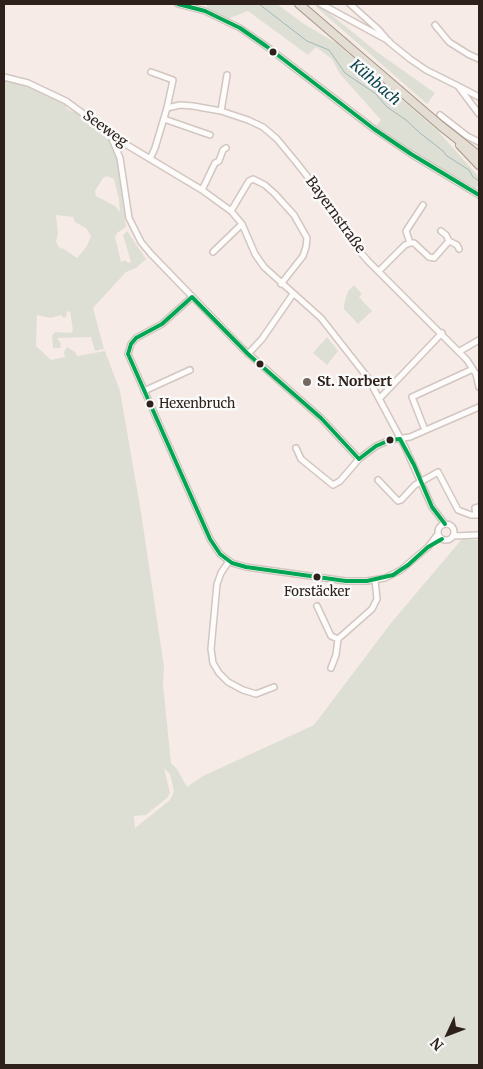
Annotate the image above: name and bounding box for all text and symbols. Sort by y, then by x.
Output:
unlabelled marker [268,47,278,57]
water label: Kühbach [346,56,404,110]
street label: Seeweg [79,107,131,151]
street label: Bayernstraße [302,173,368,257]
unlabelled marker [255,359,265,369]
place label: St. Norbert [317,374,392,390]
marker: St. Norbert [301,376,313,388]
place label: Hexenbruch [159,396,235,412]
marker: Hexenbruch [145,399,155,409]
unlabelled marker [385,435,395,445]
marker: Forstäcker [312,572,322,582]
place label: Forstäcker [284,584,350,600]
north arrow [423,1009,473,1059]
text: N [427,1034,447,1054]

